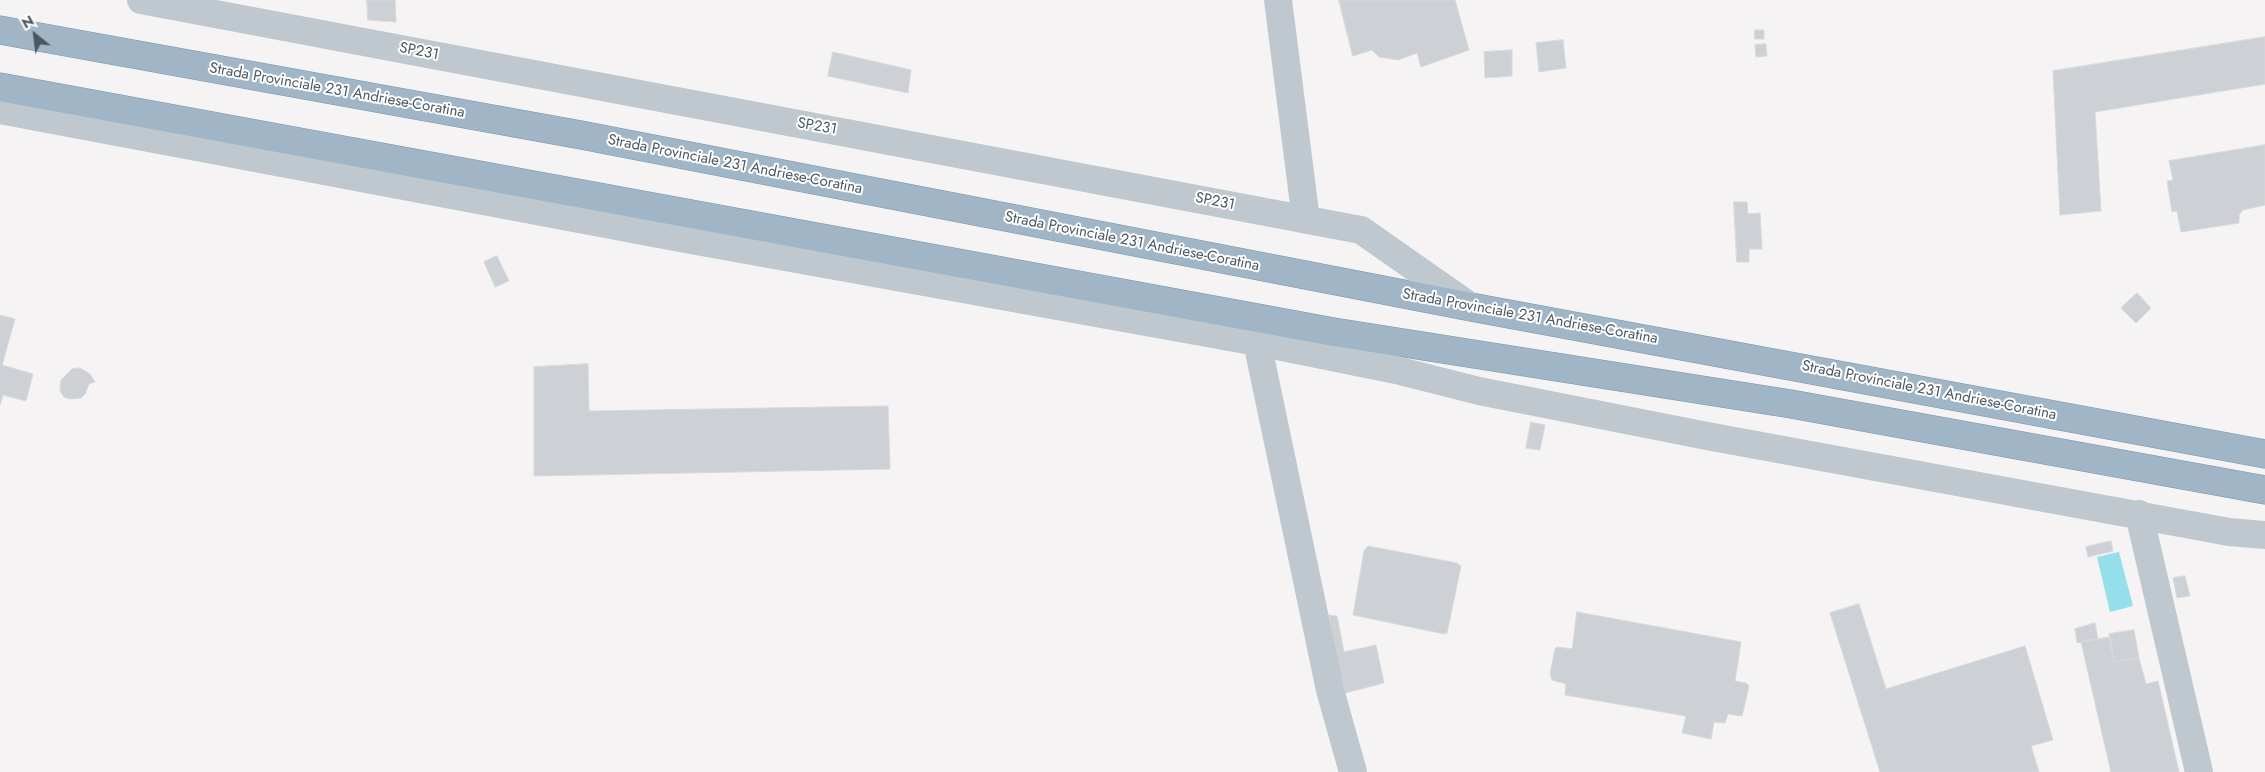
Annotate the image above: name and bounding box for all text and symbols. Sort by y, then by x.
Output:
north arrow [10,10,60,60]
text: N [18,10,37,33]
street label: SP231 [398,39,440,65]
street label: Strada Provinciale 231 Andriese-Coratina [208,60,466,122]
street label: SP231 [796,115,838,139]
street label: Strada Provinciale 231 Andriese-Coratina [606,131,864,199]
street label: SP231 [1194,189,1236,215]
street label: Strada Provinciale 231 Andriese-Coratina [1003,208,1261,276]
street label: Strada Provinciale 231 Andriese-Coratina [1401,286,1659,348]
street label: Strada Provinciale 231 Andriese-Coratina [1800,357,2058,425]

